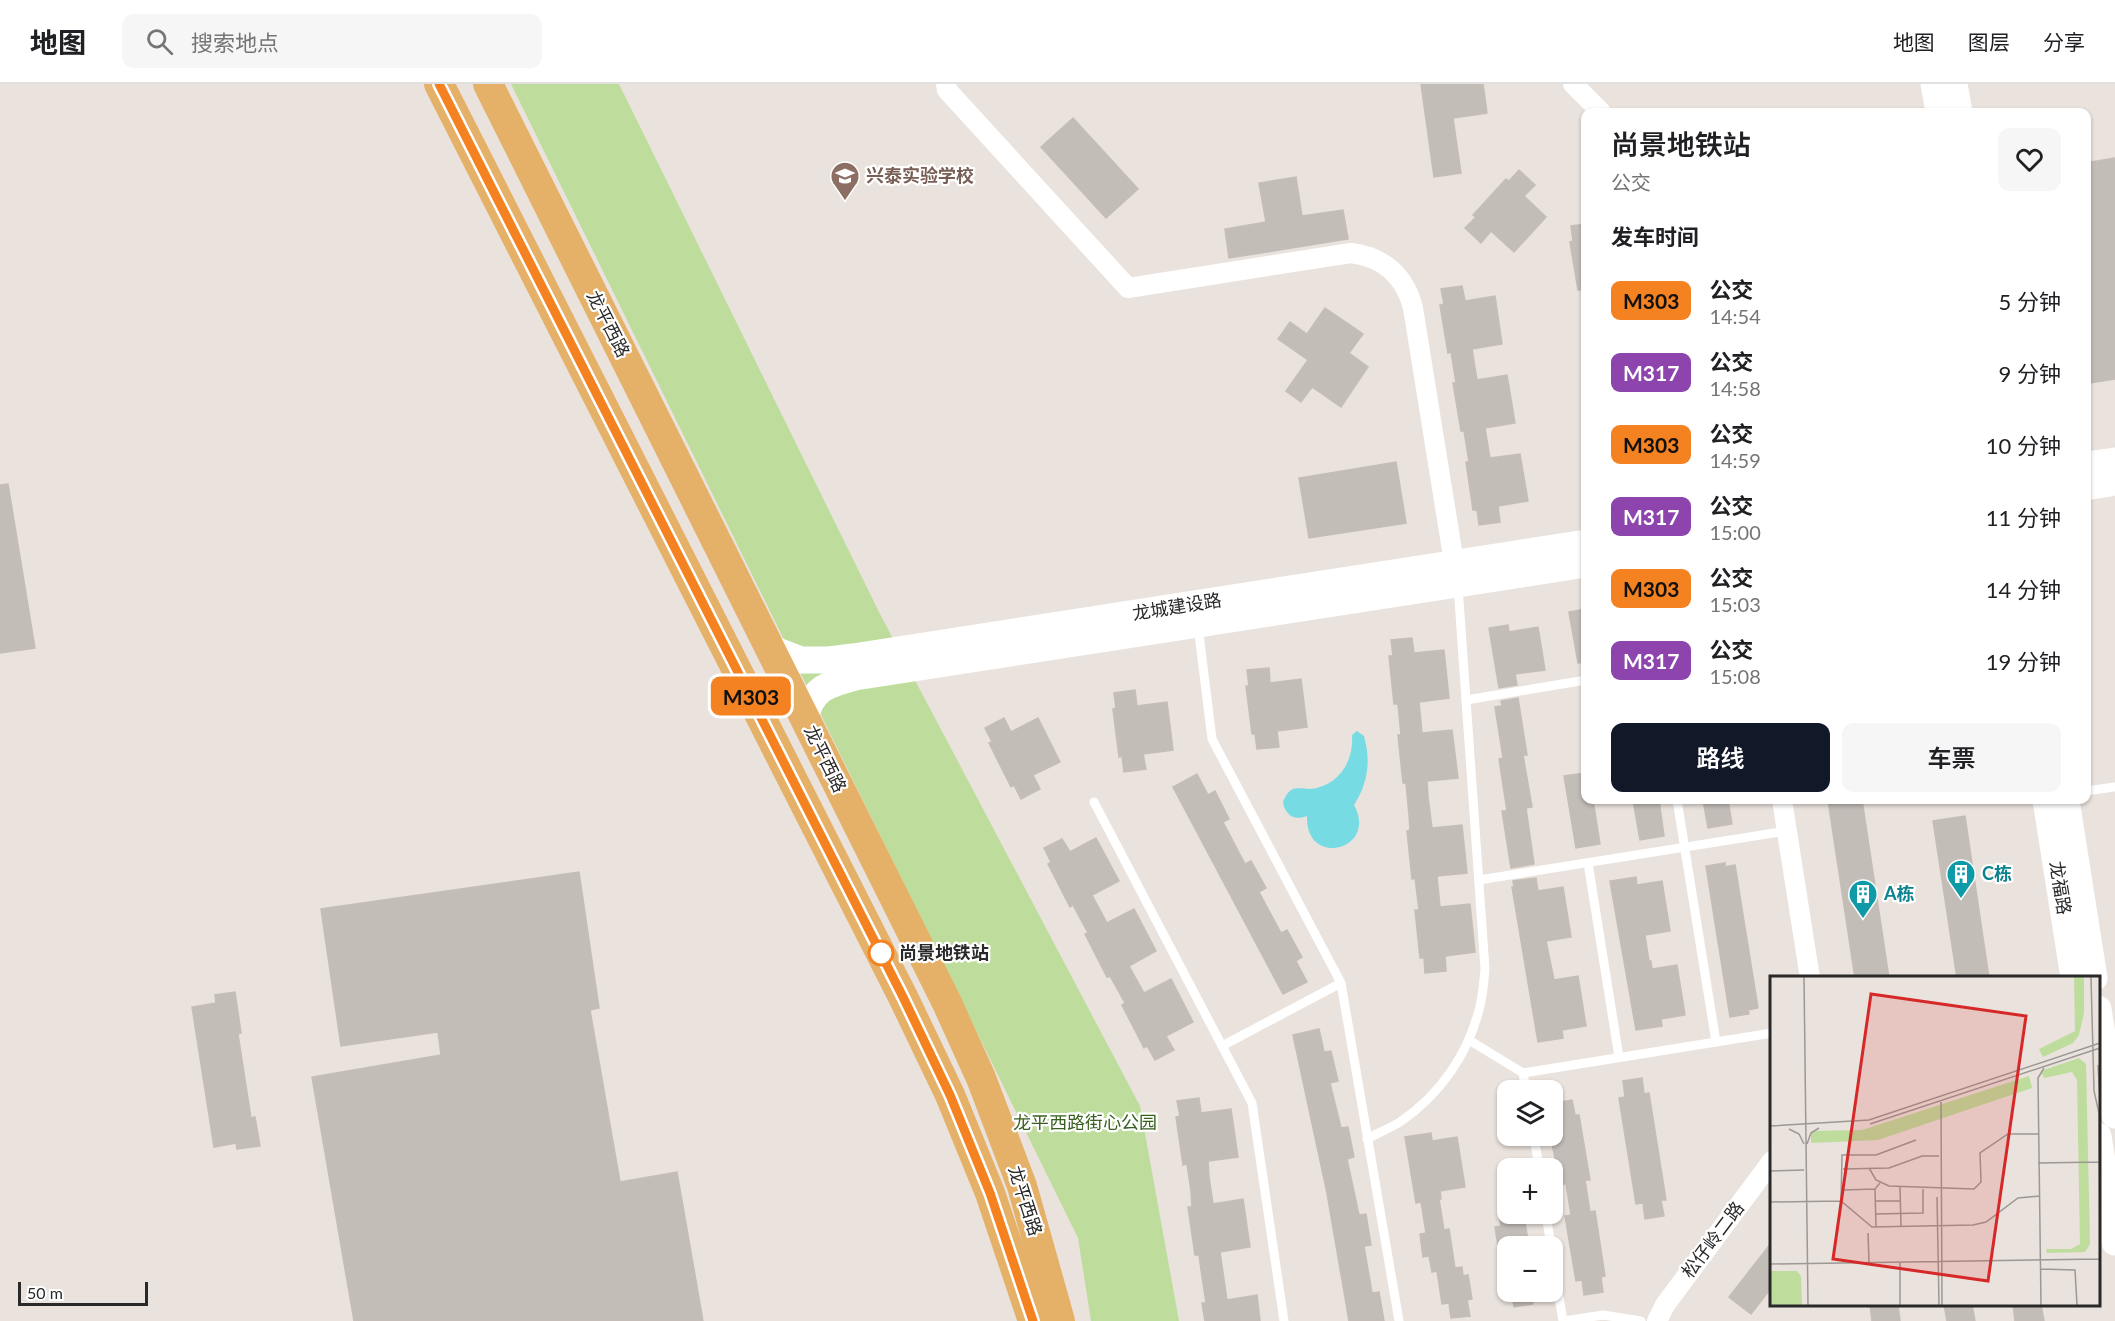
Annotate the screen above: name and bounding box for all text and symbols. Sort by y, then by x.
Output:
search box [122,14,542,68]
text: 地图 [30,25,86,59]
icon: search [143,25,176,58]
text: 搜索地点 [191,29,279,56]
text: 地图 [1893,29,1935,54]
text: 图层 [1968,29,2010,54]
text: 分享 [2043,29,2085,54]
text: 尚景地铁站 [1611,127,1751,161]
button: heart [1998,128,2061,191]
school or university icon: 兴泰实验学校 [829,160,861,202]
place label: 兴泰实验学校 [866,164,974,186]
text: 公交 [1611,170,1651,194]
text: 发车时间 [1611,223,1699,250]
text: 公交 [1709,276,1753,303]
street label: 龙平西路 [583,286,635,361]
text: M303 [1623,288,1679,313]
text: 5 分钟 [1999,288,2061,315]
text: 14:54 [1709,304,1761,328]
text: 公交 [1709,348,1753,375]
text: M317 [1623,360,1679,385]
text: 9 分钟 [1999,360,2061,387]
text: 14:58 [1709,376,1761,400]
text: 公交 [1709,420,1753,447]
text: M303 [1623,432,1679,457]
text: 10 分钟 [1986,432,2061,459]
text: 14:59 [1709,448,1761,472]
text: 公交 [1709,492,1753,519]
text: M317 [1623,504,1679,529]
text: 11 分钟 [1986,504,2061,531]
text: 15:00 [1709,520,1761,544]
text: 公交 [1709,564,1753,591]
text: M303 [1623,576,1679,601]
text: 14 分钟 [1986,576,2061,603]
street label: 龙城建设路 [1131,588,1223,624]
text: 15:03 [1709,592,1761,616]
text: 公交 [1709,636,1753,663]
text: M317 [1623,648,1679,673]
text: 19 分钟 [1986,648,2061,675]
text: 15:08 [1709,664,1761,688]
line badge: M303 [709,676,793,716]
text: M303 [723,684,779,709]
street label: 龙平西路 [800,721,852,796]
button: 路线 [1611,723,1830,792]
button: 车票 [1842,723,2061,792]
building icon: C栋 [1945,858,1977,900]
street label: 龙福路 [2046,859,2076,916]
place label: C栋 [1982,862,2012,884]
building icon: A栋 [1847,878,1879,920]
place label: A栋 [1883,882,1915,904]
marker: 尚景地铁站 [868,940,894,966]
place label: 尚景地铁站 [899,941,989,963]
inset map [1770,976,2100,1306]
map controls [1497,1080,1563,1302]
button: layers [1497,1080,1563,1146]
park label: 龙平西路街心公园 [1013,1111,1157,1133]
button: + [1497,1158,1563,1224]
street label: 龙平西路 [1004,1163,1048,1238]
street label: 松仔岭二路 [1676,1197,1748,1282]
button: − [1497,1236,1563,1302]
scale bar [18,1279,148,1306]
text: 50 m [27,1283,63,1302]

